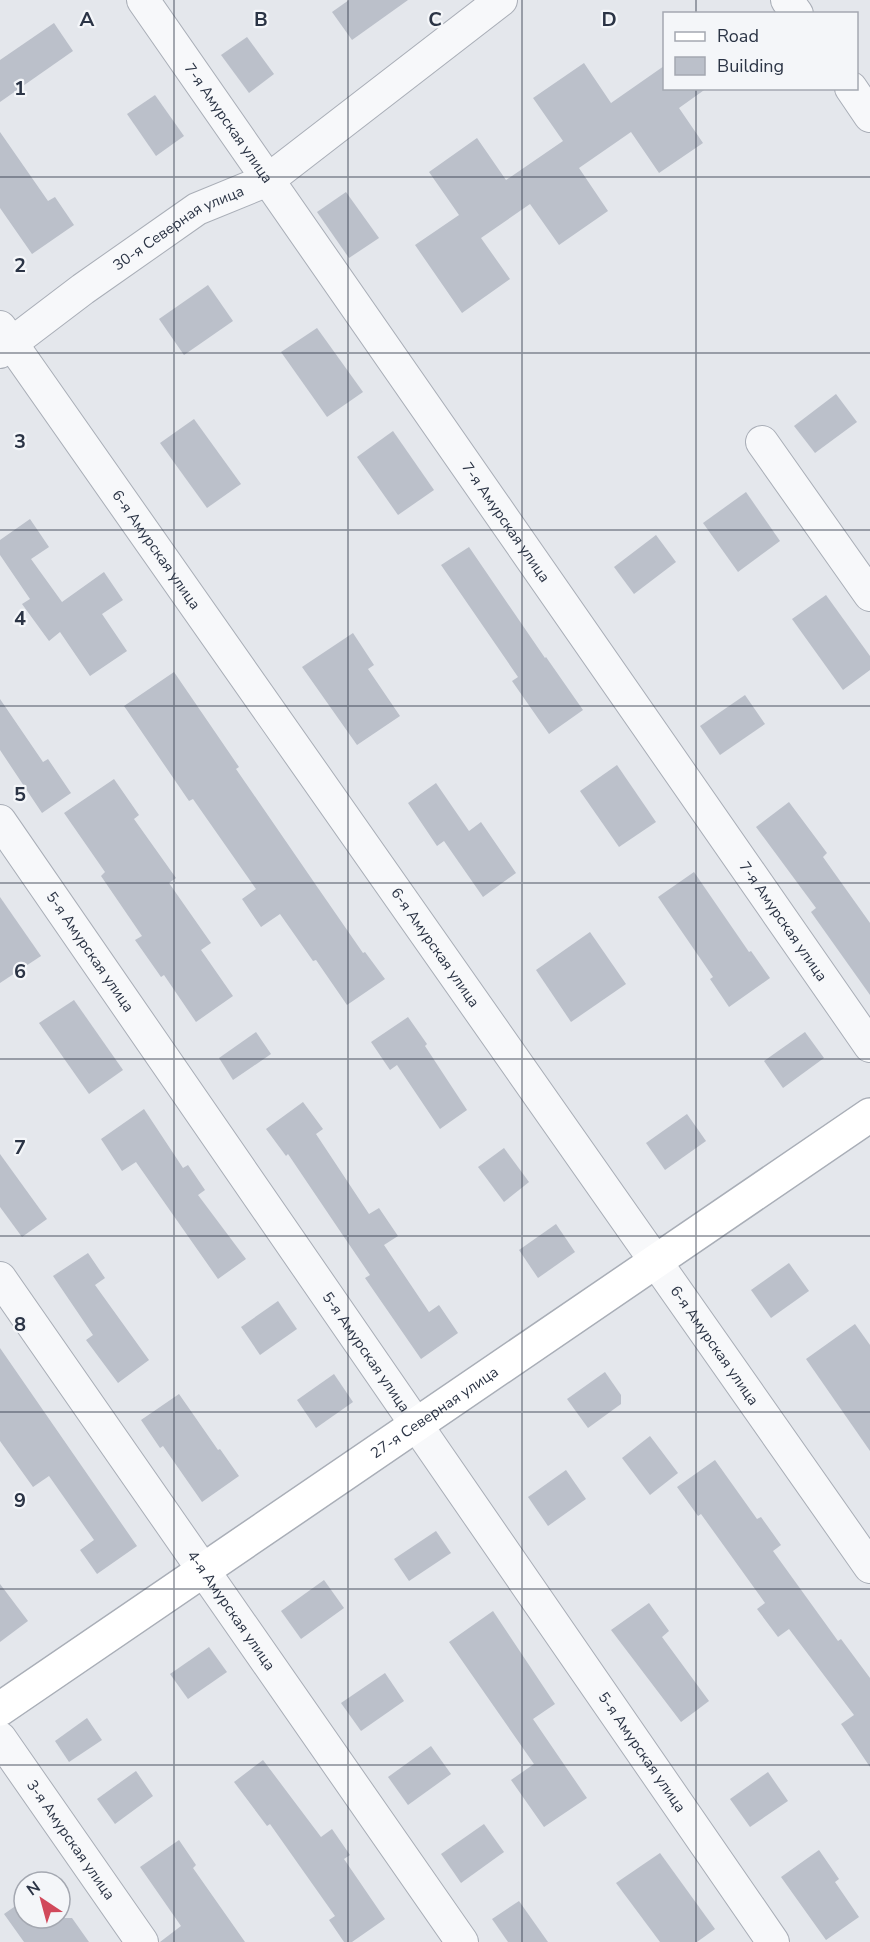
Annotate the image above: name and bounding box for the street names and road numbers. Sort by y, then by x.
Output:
street label: 7-я Амурская улица [180,59,277,187]
street label: 30-я Северная улица [109,181,247,275]
street label: 7-я Амурская улица [457,458,555,586]
street label: 6-я Амурская улица [107,486,205,613]
street label: 7-я Амурская улица [735,857,832,985]
street label: 6-я Амурская улица [386,884,484,1011]
street label: 5-я Амурская улица [42,888,139,1016]
street label: 6-я Амурская улица [666,1282,763,1409]
street label: 5-я Амурская улица [318,1288,415,1416]
street label: 27-я Северная улица [367,1362,502,1463]
street label: 4-я Амурская улица [183,1546,280,1674]
street label: 5-я Амурская улица [594,1688,691,1816]
street label: 3-я Амурская улица [22,1776,120,1904]

